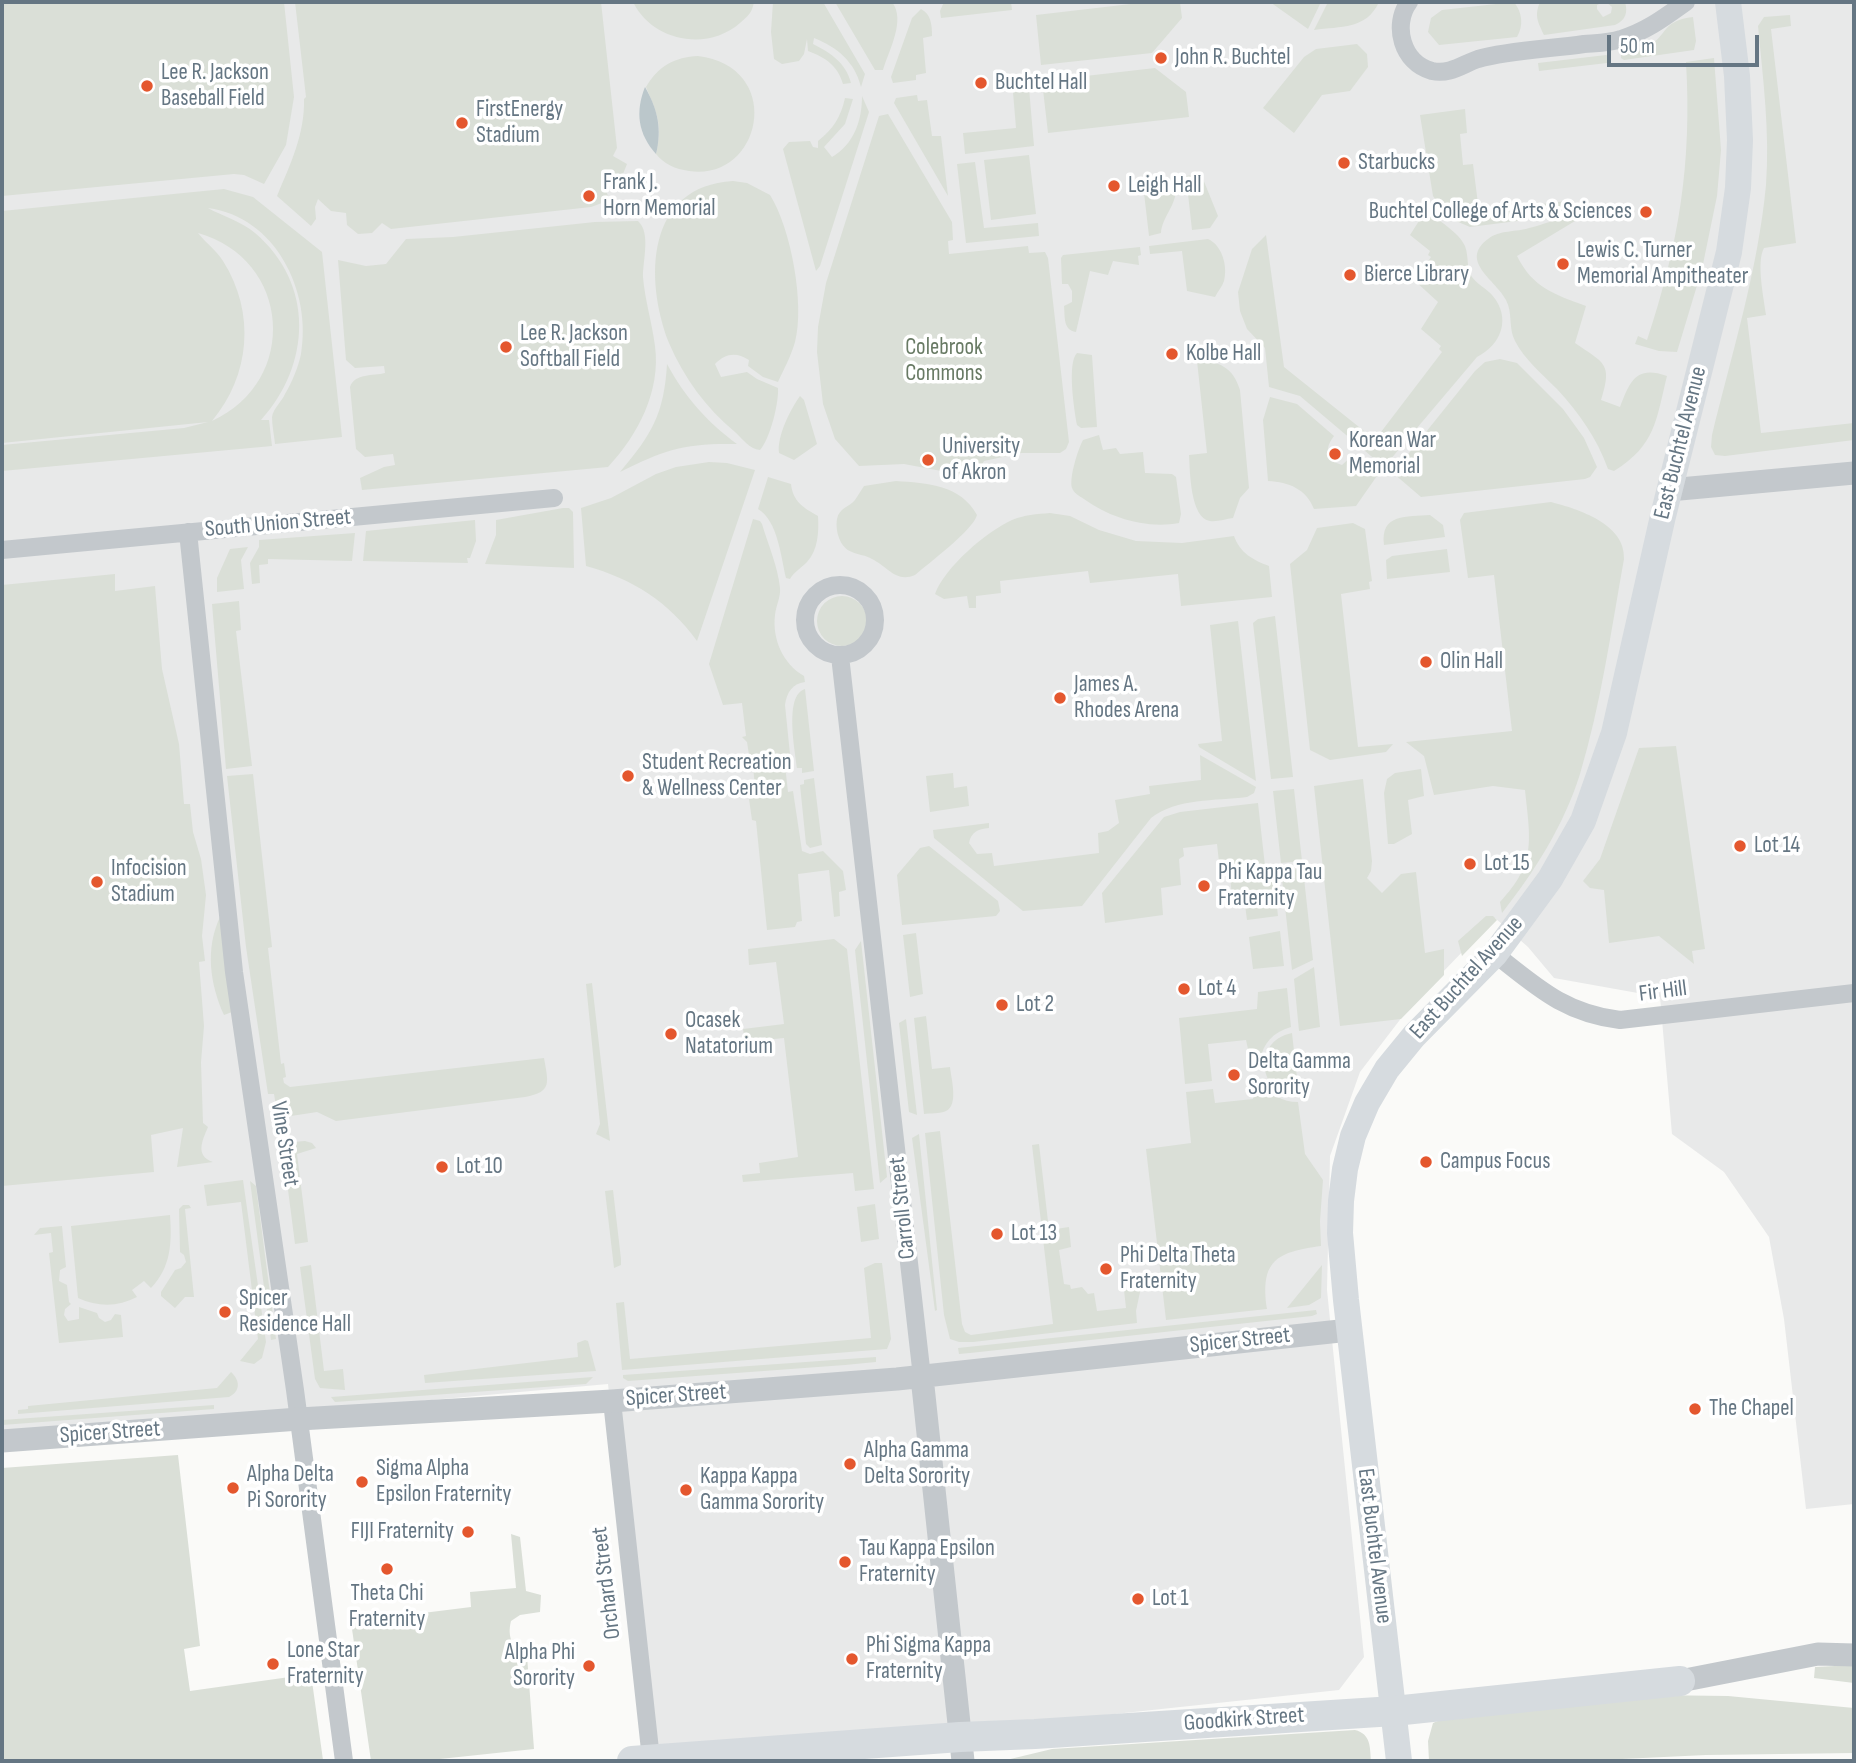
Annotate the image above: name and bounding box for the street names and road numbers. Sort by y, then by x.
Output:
street label: East Buchtel Avenue [1649,364,1713,522]
street label: South Union Street [204,504,352,544]
street label: East Buchtel Avenue [1404,911,1530,1045]
street label: Fir Hill [1637,975,1689,1009]
street label: Vine Street [264,1099,304,1189]
street label: Carroll Street [884,1155,922,1261]
street label: Spicer Street [1188,1322,1292,1360]
street label: Spicer Street [625,1379,727,1413]
street label: Spicer Street [59,1416,161,1450]
street label: East Buchtel Avenue [1351,1467,1397,1625]
street label: Orchard Street [586,1525,628,1641]
street label: Goodkirk Street [1183,1702,1305,1738]

